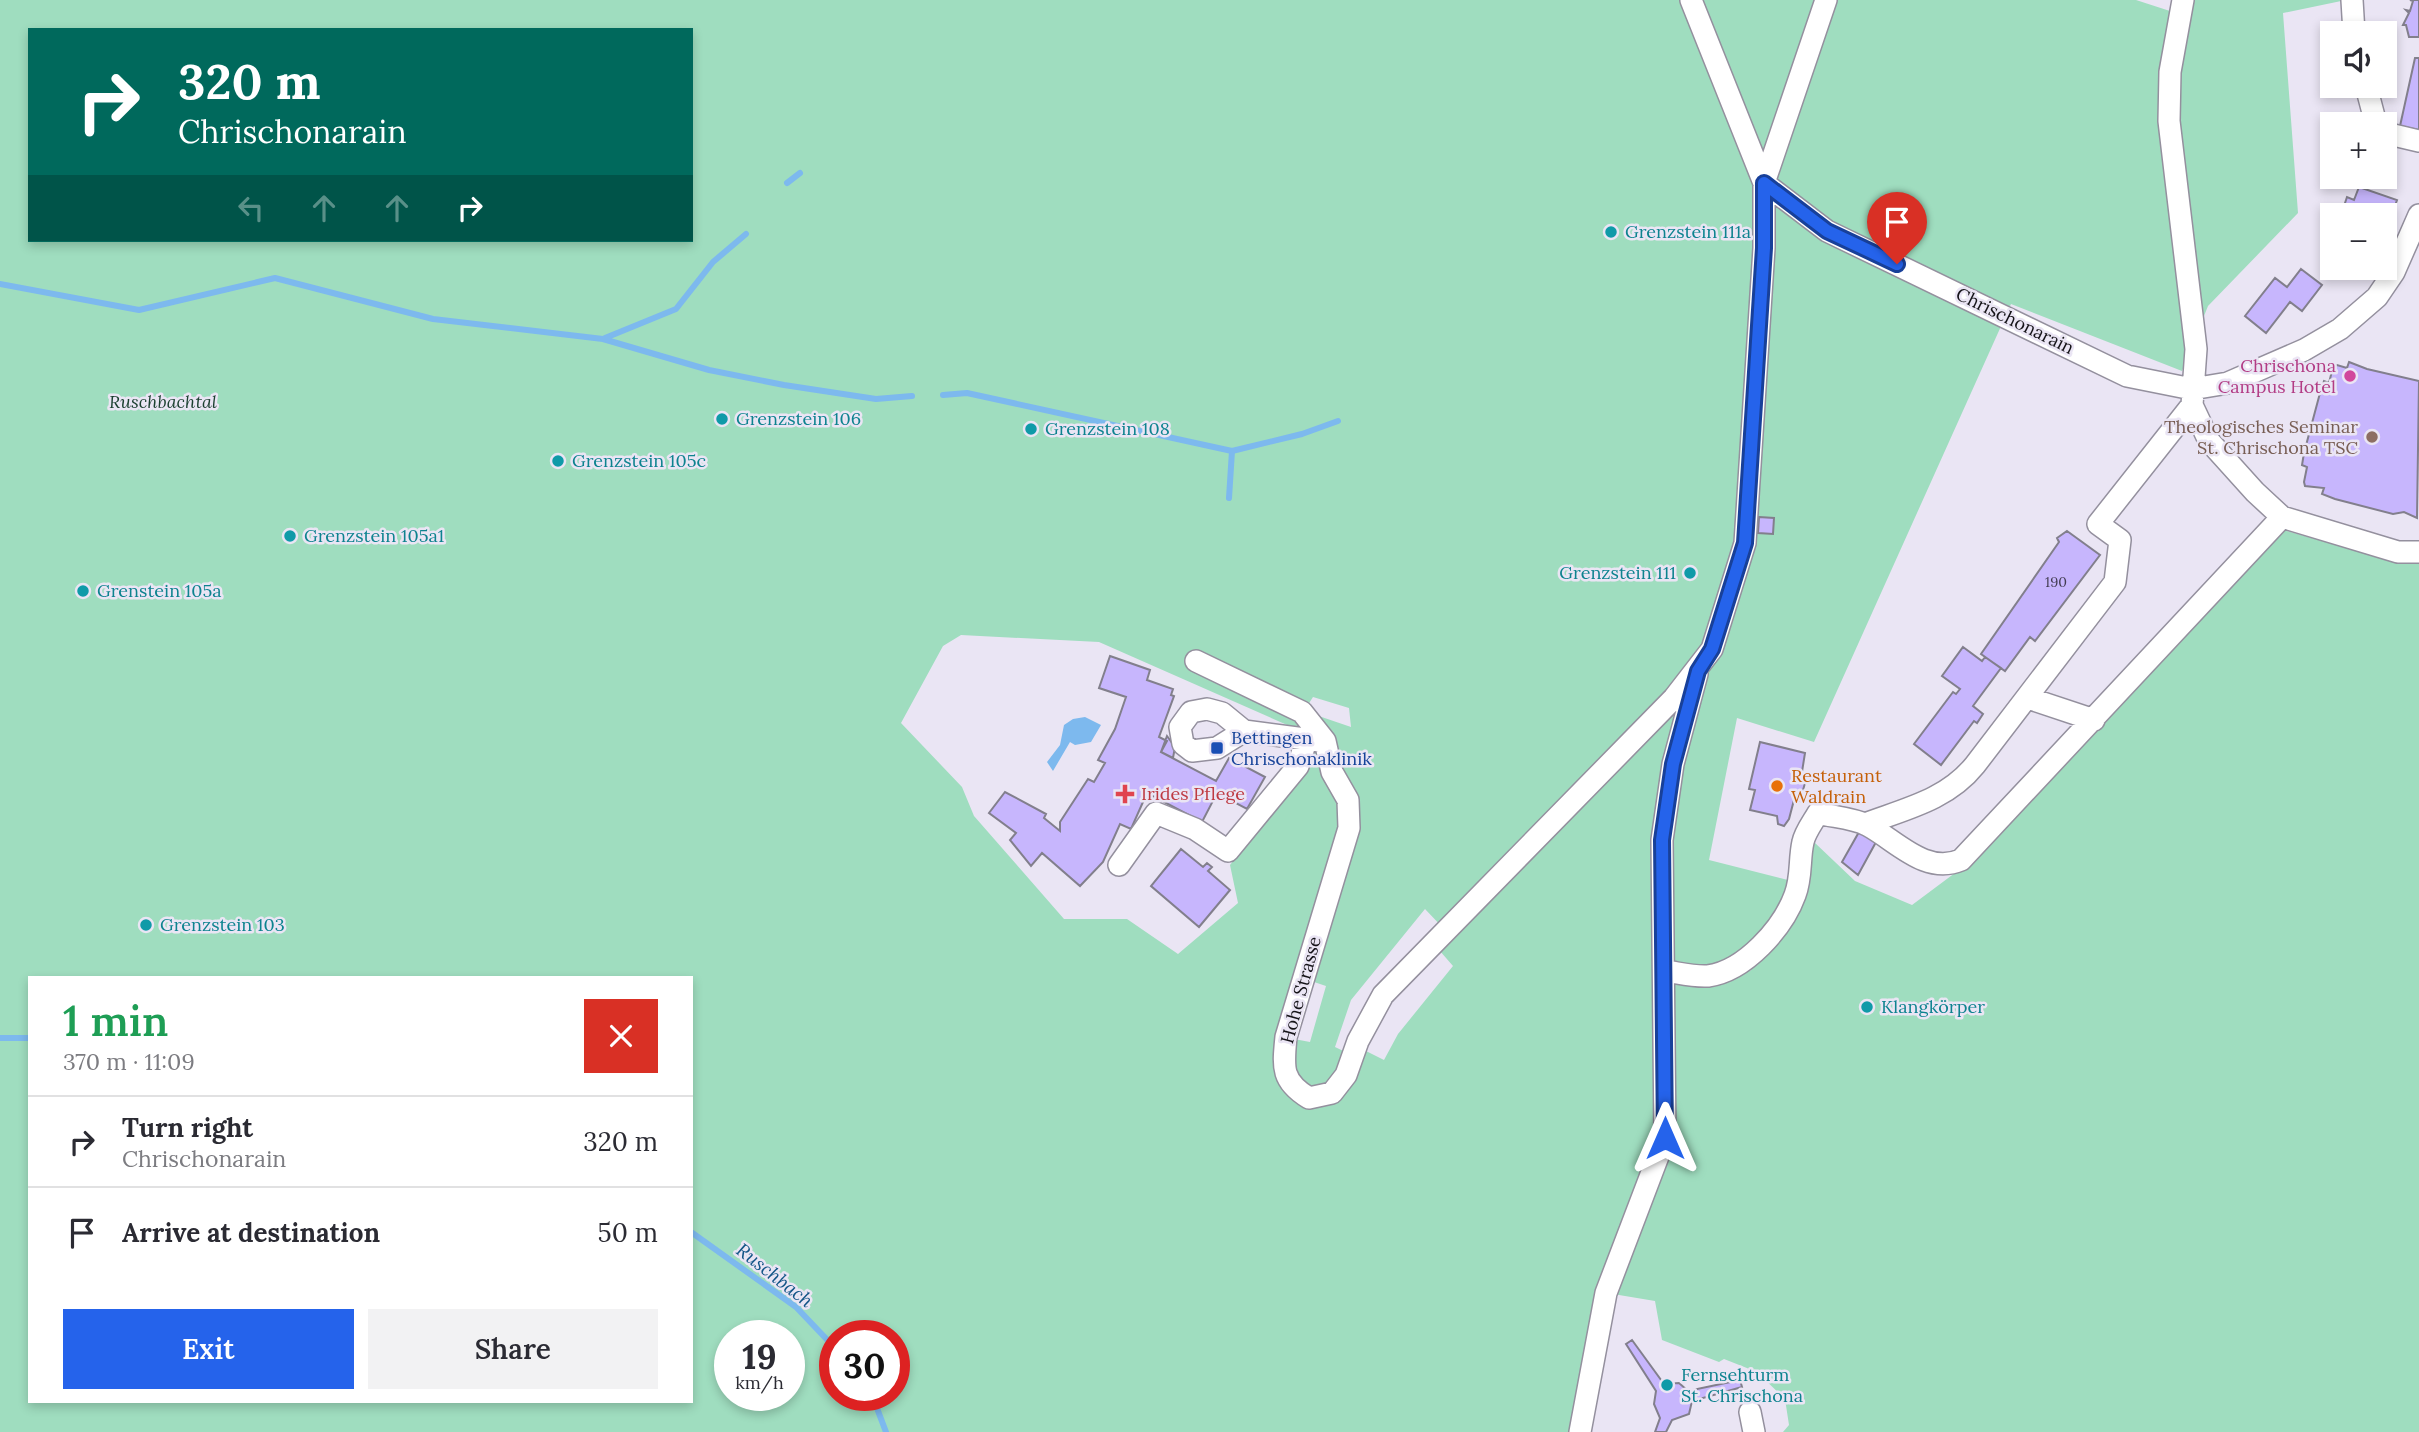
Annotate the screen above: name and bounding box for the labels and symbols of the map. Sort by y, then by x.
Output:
pin [1867,192,1927,264]
place label: Grenzstein 111a [1625,220,1751,243]
marker: Grenzstein 111a [1603,224,1619,240]
street label: Chrischonarain [1952,282,2078,359]
place label: Chrischona Campus Hotel [2218,354,2336,398]
marker: Chrischona Campus Hotel [2342,368,2358,384]
park label: Ruschbachtal [109,390,217,413]
place label: Grenzstein 106 [736,407,861,430]
marker: Grenzstein 106 [714,411,730,427]
place label: Theologisches Seminar St. Chrischona TSC [2164,415,2358,459]
place label: Grenzstein 108 [1045,417,1170,440]
marker: Grenzstein 108 [1023,421,1039,437]
marker: Theologisches Seminar St. Chrischona TSC [2364,429,2380,445]
place label: Grenzstein 105c [572,449,706,472]
marker: Grenzstein 105c [550,453,566,469]
place label: Grenzstein 105a1 [304,524,444,547]
marker: Grenzstein 105a1 [282,528,298,544]
place label: Grenzstein 111 [1559,561,1676,584]
marker: Grenzstein 111 [1682,565,1698,581]
house number: 190 [2045,573,2067,591]
place label: Grenstein 105a [97,579,222,602]
marker: Grenstein 105a [75,583,91,599]
place label: Bettingen Chrischonaklinik [1231,726,1372,770]
marker: Bettingen Chrischonaklinik [1209,740,1225,756]
place label: Restaurant Waldrain [1791,764,1882,808]
marker: Restaurant Waldrain [1769,778,1785,794]
place label: Irides Pflege [1141,782,1245,805]
marker: Irides Pflege [1115,784,1135,804]
place label: Grenzstein 103 [160,913,285,936]
marker: Grenzstein 103 [138,917,154,933]
street label: Hohe Strasse [1275,934,1326,1046]
place label: Klangkörper [1881,995,1985,1018]
marker: Klangkörper [1859,999,1875,1015]
position arrow [1628,1101,1702,1175]
water label: Ruschbach [732,1237,818,1313]
speed limit sign: 30 [819,1320,910,1411]
place label: Fernsehturm St. Chrischona [1681,1363,1803,1407]
marker: Fernsehturm St. Chrischona [1659,1377,1675,1393]

